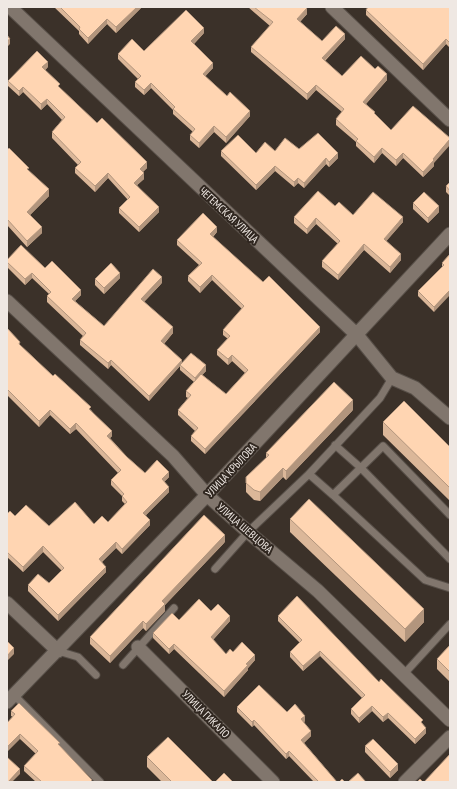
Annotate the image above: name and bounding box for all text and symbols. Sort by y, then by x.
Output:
street label: ЧЕГЕМСКАЯ УЛИЦА [196,184,262,247]
street label: УЛИЦА КРЫЛОВА [202,440,260,500]
street label: УЛИЦА ШЕВЦОВА [214,500,276,557]
street label: УЛИЦА ГИКАЛО [179,687,233,741]

